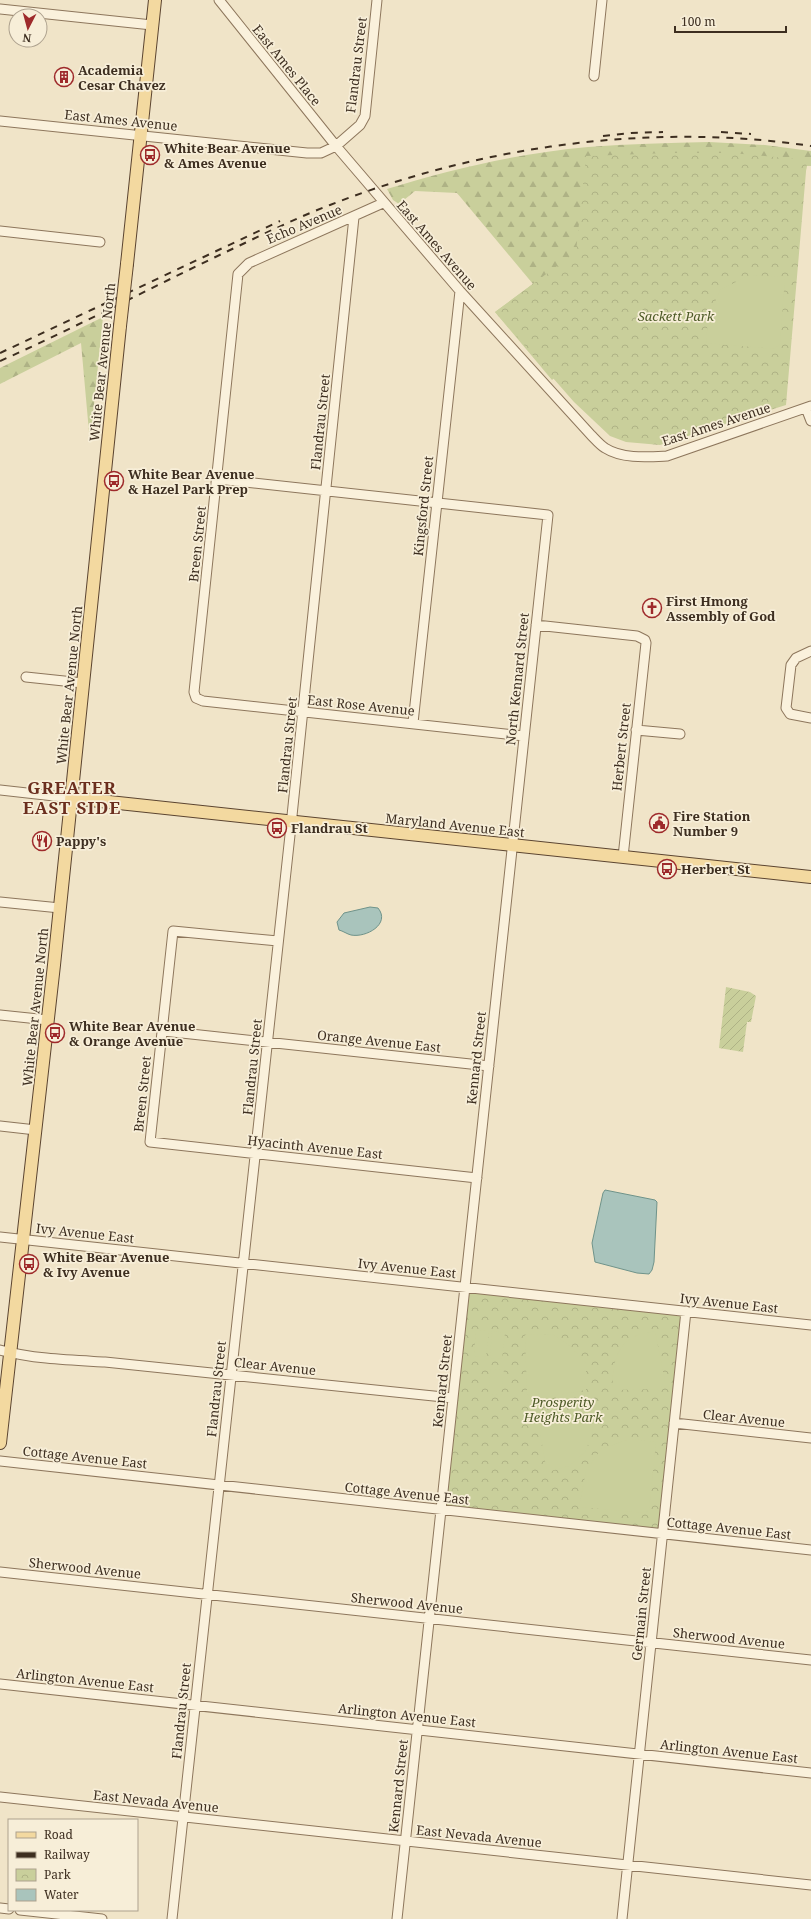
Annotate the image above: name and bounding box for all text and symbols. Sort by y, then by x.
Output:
north arrow [8,8,48,48]
scale bar [675,8,786,34]
text: 100 m [681,13,716,30]
street label: Flandrau Street [341,16,371,114]
street label: East Ames Place [249,21,325,109]
text: N [21,30,32,46]
place label: Academia Cesar Chavez [78,61,166,94]
building icon: Academia Cesar Chavez [53,66,75,88]
street label: East Ames Avenue [64,105,178,135]
place label: White Bear Avenue & Ames Avenue [164,139,290,172]
bus stop icon: White Bear Avenue & Ames Avenue [139,144,161,166]
street label: East Ames Avenue [393,196,481,294]
street label: Echo Avenue [264,200,344,248]
street label: White Bear Avenue North [85,282,119,442]
park label: Sackett Park [638,307,715,325]
street label: Flandrau Street [306,373,334,471]
street label: East Ames Avenue [659,398,773,450]
street label: Kingsford Street [409,455,437,557]
place label: White Bear Avenue & Hazel Park Prep [128,465,254,498]
bus stop icon: White Bear Avenue & Hazel Park Prep [103,470,125,492]
street label: Breen Street [184,505,210,583]
place label: First Hmong Assembly of God [666,592,776,625]
church icon: First Hmong Assembly of God [641,597,663,619]
street label: White Bear Avenue North [52,605,86,765]
street label: North Kennard Street [501,611,533,746]
street label: East Rose Avenue [306,690,416,720]
street label: Flandrau Street [273,696,301,794]
street label: Herbert Street [607,702,635,792]
district label: GREATER EAST SIDE [23,776,121,819]
place label: Fire Station Number 9 [673,807,751,840]
street label: Maryland Avenue East [385,809,526,841]
public building icon: Fire Station Number 9 [648,812,670,834]
bus stop icon: Flandrau St [266,817,288,839]
place label: Flandrau St [291,819,368,837]
restaurant icon: Pappy's [31,830,53,852]
place label: Pappy's [56,832,106,850]
bus stop icon: Herbert St [656,858,678,880]
place label: Herbert St [681,860,750,878]
street label: White Bear Avenue North [18,927,52,1087]
street label: Kennard Street [462,1010,490,1106]
place label: White Bear Avenue & Orange Avenue [69,1017,195,1050]
street label: Flandrau Street [238,1018,266,1116]
bus stop icon: White Bear Avenue & Orange Avenue [44,1022,66,1044]
street label: Orange Avenue East [316,1026,442,1056]
street label: Breen Street [129,1055,155,1133]
street label: Hyacinth Avenue East [247,1131,384,1163]
street label: Ivy Avenue East [35,1219,135,1247]
place label: White Bear Avenue & Ivy Avenue [43,1248,169,1281]
bus stop icon: White Bear Avenue & Ivy Avenue [18,1253,40,1275]
street label: Ivy Avenue East [357,1254,457,1282]
street label: Ivy Avenue East [679,1289,779,1317]
street label: Kennard Street [428,1333,456,1429]
street label: Flandrau Street [202,1340,230,1438]
street label: Clear Avenue [233,1353,317,1379]
park label: Prosperity Heights Park [523,1393,603,1426]
street label: Clear Avenue [702,1405,786,1431]
street label: Cottage Avenue East [22,1442,149,1473]
street label: Cottage Avenue East [344,1478,471,1509]
street label: Cottage Avenue East [666,1513,793,1544]
street label: Sherwood Avenue [28,1553,142,1583]
street label: Germain Street [627,1566,655,1662]
street label: Sherwood Avenue [350,1588,464,1618]
street label: Sherwood Avenue [672,1623,786,1653]
street label: Flandrau Street [167,1662,195,1760]
street label: Arlington Avenue East [15,1664,155,1696]
street label: Arlington Avenue East [337,1699,477,1731]
street label: Arlington Avenue East [659,1735,799,1767]
street label: Kennard Street [384,1738,412,1834]
street label: East Nevada Avenue [92,1785,220,1817]
legend [8,1819,138,1911]
street label: East Nevada Avenue [415,1820,543,1852]
text: Road [44,1826,74,1843]
text: Railway [44,1846,90,1863]
text: Park [44,1866,72,1883]
text: Water [44,1886,79,1903]

